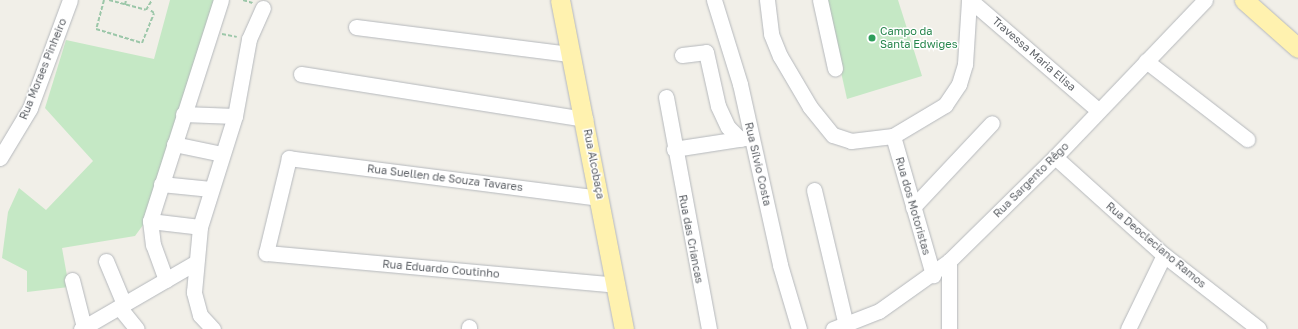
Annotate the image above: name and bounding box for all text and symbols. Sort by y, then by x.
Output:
street label: Travessa Maria Elisa [990,14,1078,94]
street label: Rua Moraes Pinheiro [17,16,69,122]
place label: Campo da Santa Edwiges [880,25,957,51]
marker: Campo da Santa Edwiges [867,33,877,43]
street label: Rua Sílvio Costa [742,121,774,207]
street label: Rua Alcobaça [581,128,607,200]
street label: Rua Sargento Rêgo [991,140,1071,220]
street label: Rua dos Motoristas [893,155,933,257]
street label: Rua Suellen de Souza Tavares [366,162,524,194]
street label: Rua das Criancas [676,193,706,285]
street label: Rua Deocleciano Ramos [1103,199,1209,291]
street label: Rua Eduardo Coutinho [382,257,500,281]

